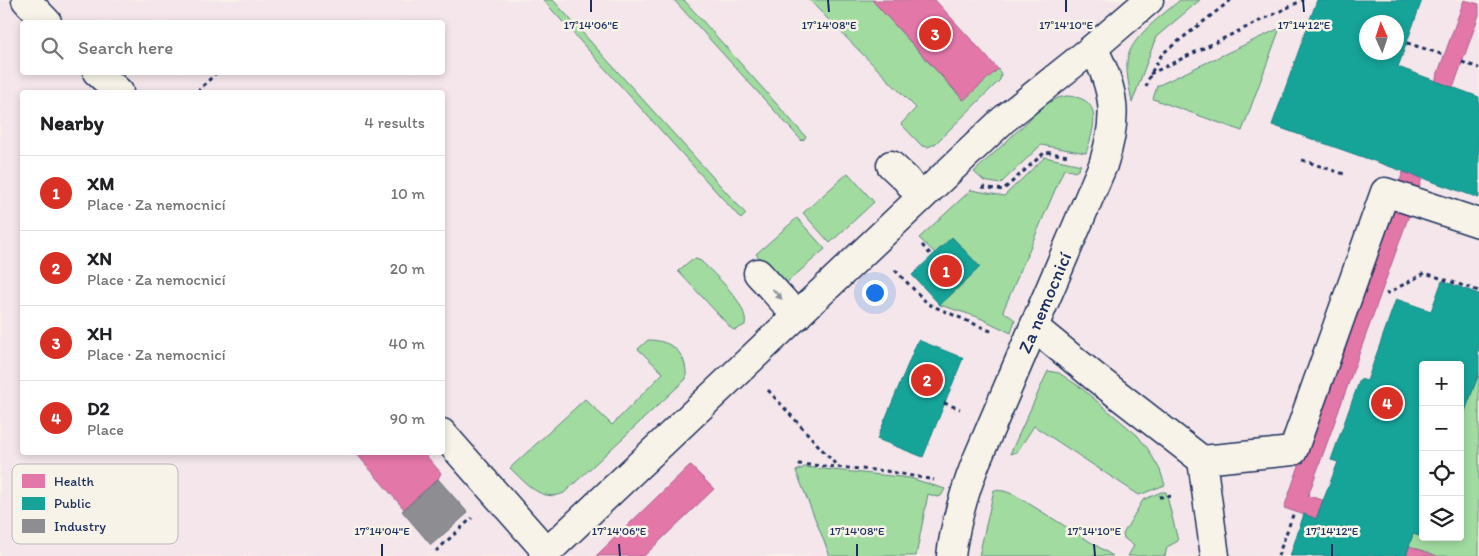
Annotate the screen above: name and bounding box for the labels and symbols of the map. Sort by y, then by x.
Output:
pin: 3 [919,15,951,53]
north arrow [1359,15,1404,60]
text: 17°14'06"E [564,18,619,32]
text: 17°14'08"E [801,18,857,32]
text: 17°14'10"E [1039,18,1093,32]
text: 17°14'12"E [1278,18,1331,32]
street label: Za nemocnicí [1012,248,1076,357]
pin: 1 [930,252,962,290]
your location [862,280,888,306]
one-way arrow [772,288,783,301]
pin: 2 [911,361,943,399]
pin: 4 [1371,384,1403,422]
legend [12,464,178,544]
text: Health [54,473,94,490]
text: Public [54,495,92,512]
text: Industry [54,518,106,535]
text: 17°14'04"E [354,524,410,538]
text: 17°14'06"E [592,524,647,538]
text: 17°14'08"E [829,524,885,538]
text: 17°14'10"E [1067,524,1121,538]
text: 17°14'12"E [1306,524,1359,538]

